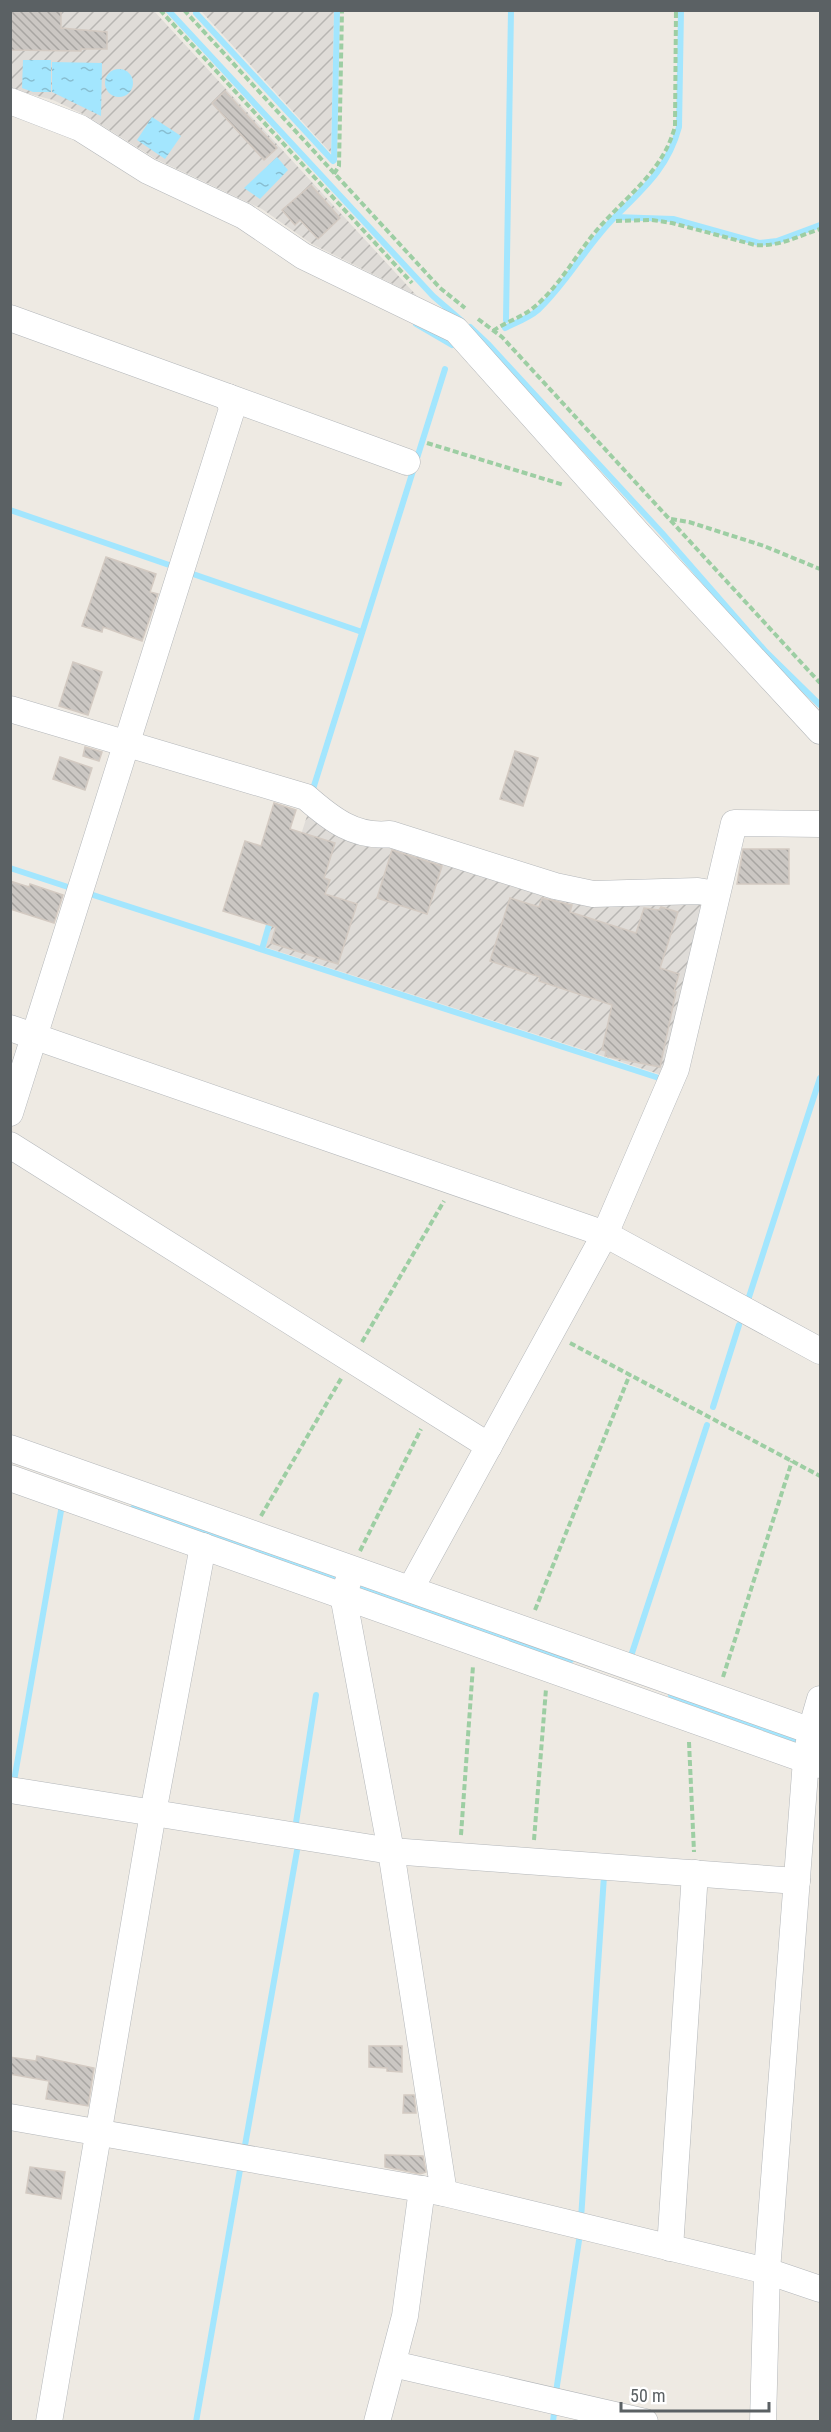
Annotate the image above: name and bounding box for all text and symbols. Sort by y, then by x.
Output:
scale bar [621,2375,770,2413]
text: 50 m [630,2385,665,2406]

